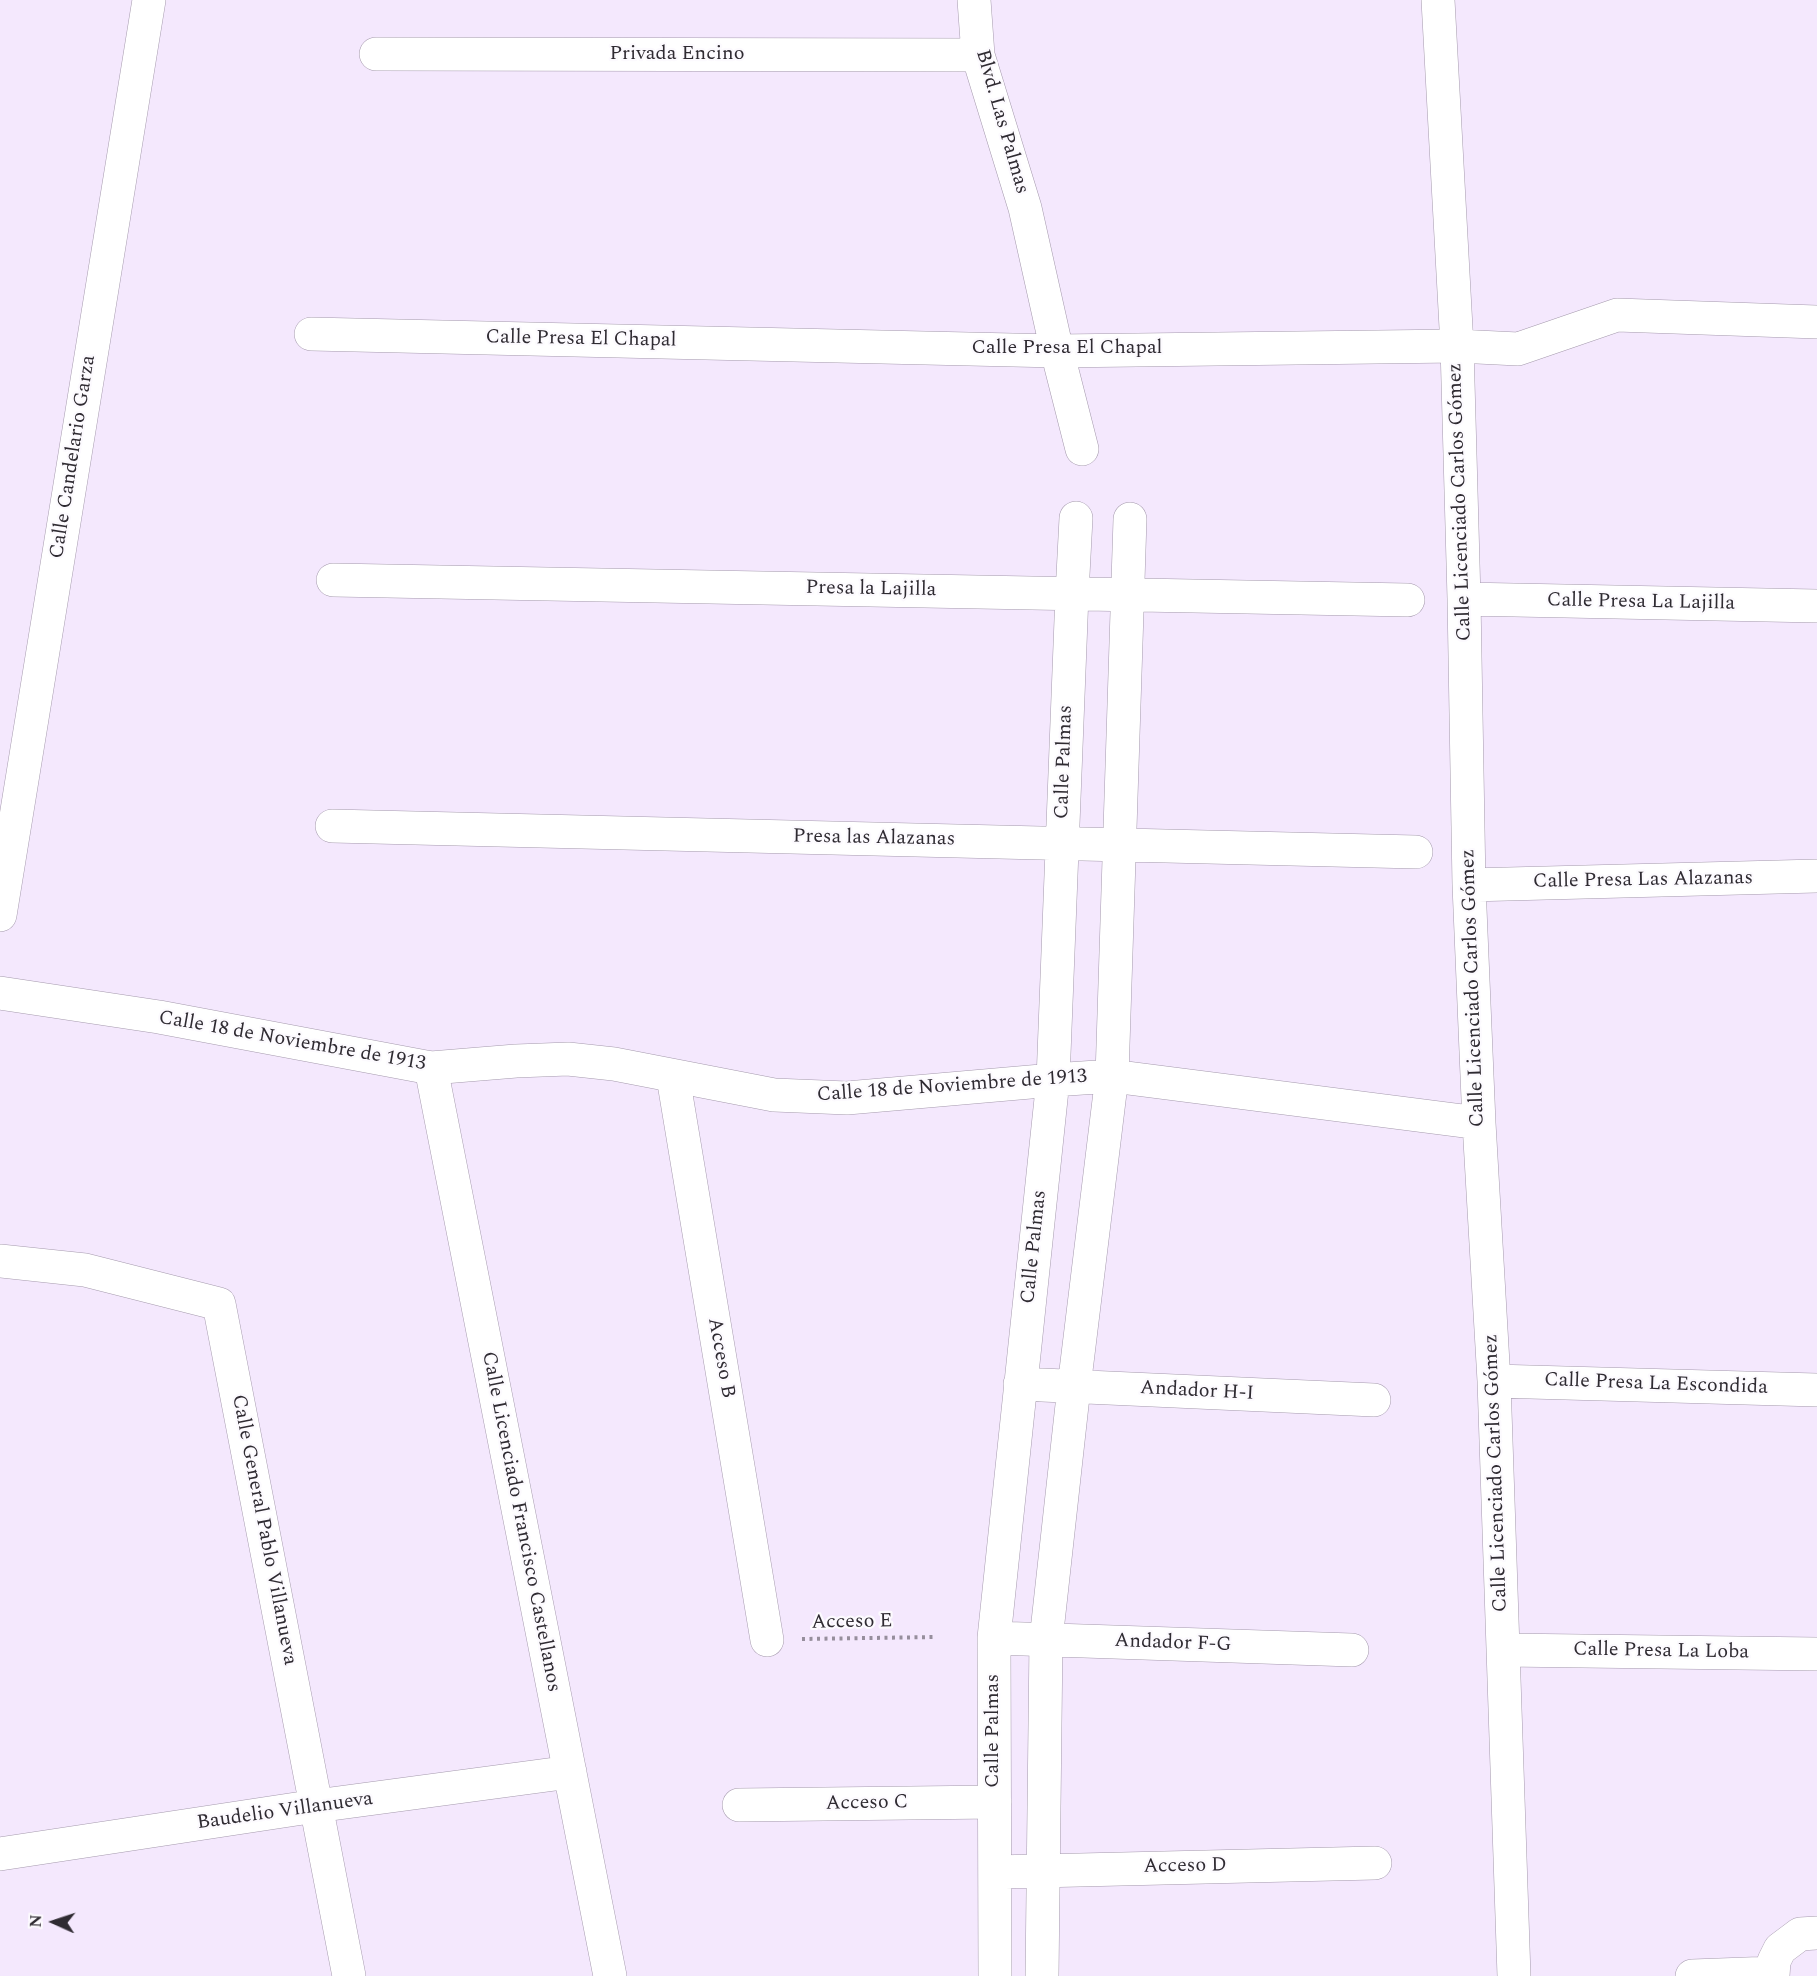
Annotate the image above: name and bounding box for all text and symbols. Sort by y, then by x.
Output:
street label: Privada Encino [609,43,745,67]
street label: Blvd. Las Palmas [969,47,1033,197]
street label: Calle Presa El Chapal [485,326,677,354]
street label: Calle Presa El Chapal [972,337,1162,361]
street label: Calle Candelario Garza [46,354,102,560]
street label: Calle Licenciado Carlos Gómez [1444,363,1478,641]
street label: Presa la Lajilla [805,577,937,603]
street label: Calle Presa La Lajilla [1547,589,1735,617]
street label: Calle Palmas [1051,705,1079,819]
street label: Presa las Alazanas [793,826,955,852]
street label: Calle Licenciado Carlos Gómez [1457,849,1491,1127]
street label: Calle Presa Las Alazanas [1533,867,1753,895]
street label: Calle 18 de Noviembre de 1913 [157,1007,427,1077]
street label: Calle 18 de Noviembre de 1913 [816,1066,1088,1108]
street label: Calle Palmas [1017,1189,1053,1305]
street label: Acceso B [701,1316,739,1400]
street label: Calle Licenciado Carlos Gómez [1480,1334,1514,1612]
street label: Calle Licenciado Francisco Castellanos [475,1350,565,1694]
street label: Calle Presa La Escondida [1544,1369,1768,1401]
street label: Andador H-I [1139,1377,1255,1407]
street label: Calle General Pablo Villanueva [225,1393,301,1667]
street label: Acceso E [811,1610,893,1636]
street label: Andador F-G [1114,1630,1232,1658]
street label: Calle Presa La Loba [1573,1638,1749,1666]
street label: Calle Palmas [982,1674,1006,1788]
street label: Baudelio Villanueva [195,1788,375,1836]
street label: Acceso C [826,1791,908,1817]
street label: Acceso D [1143,1854,1227,1880]
north arrow [24,1892,84,1952]
text: N [24,1914,48,1928]

